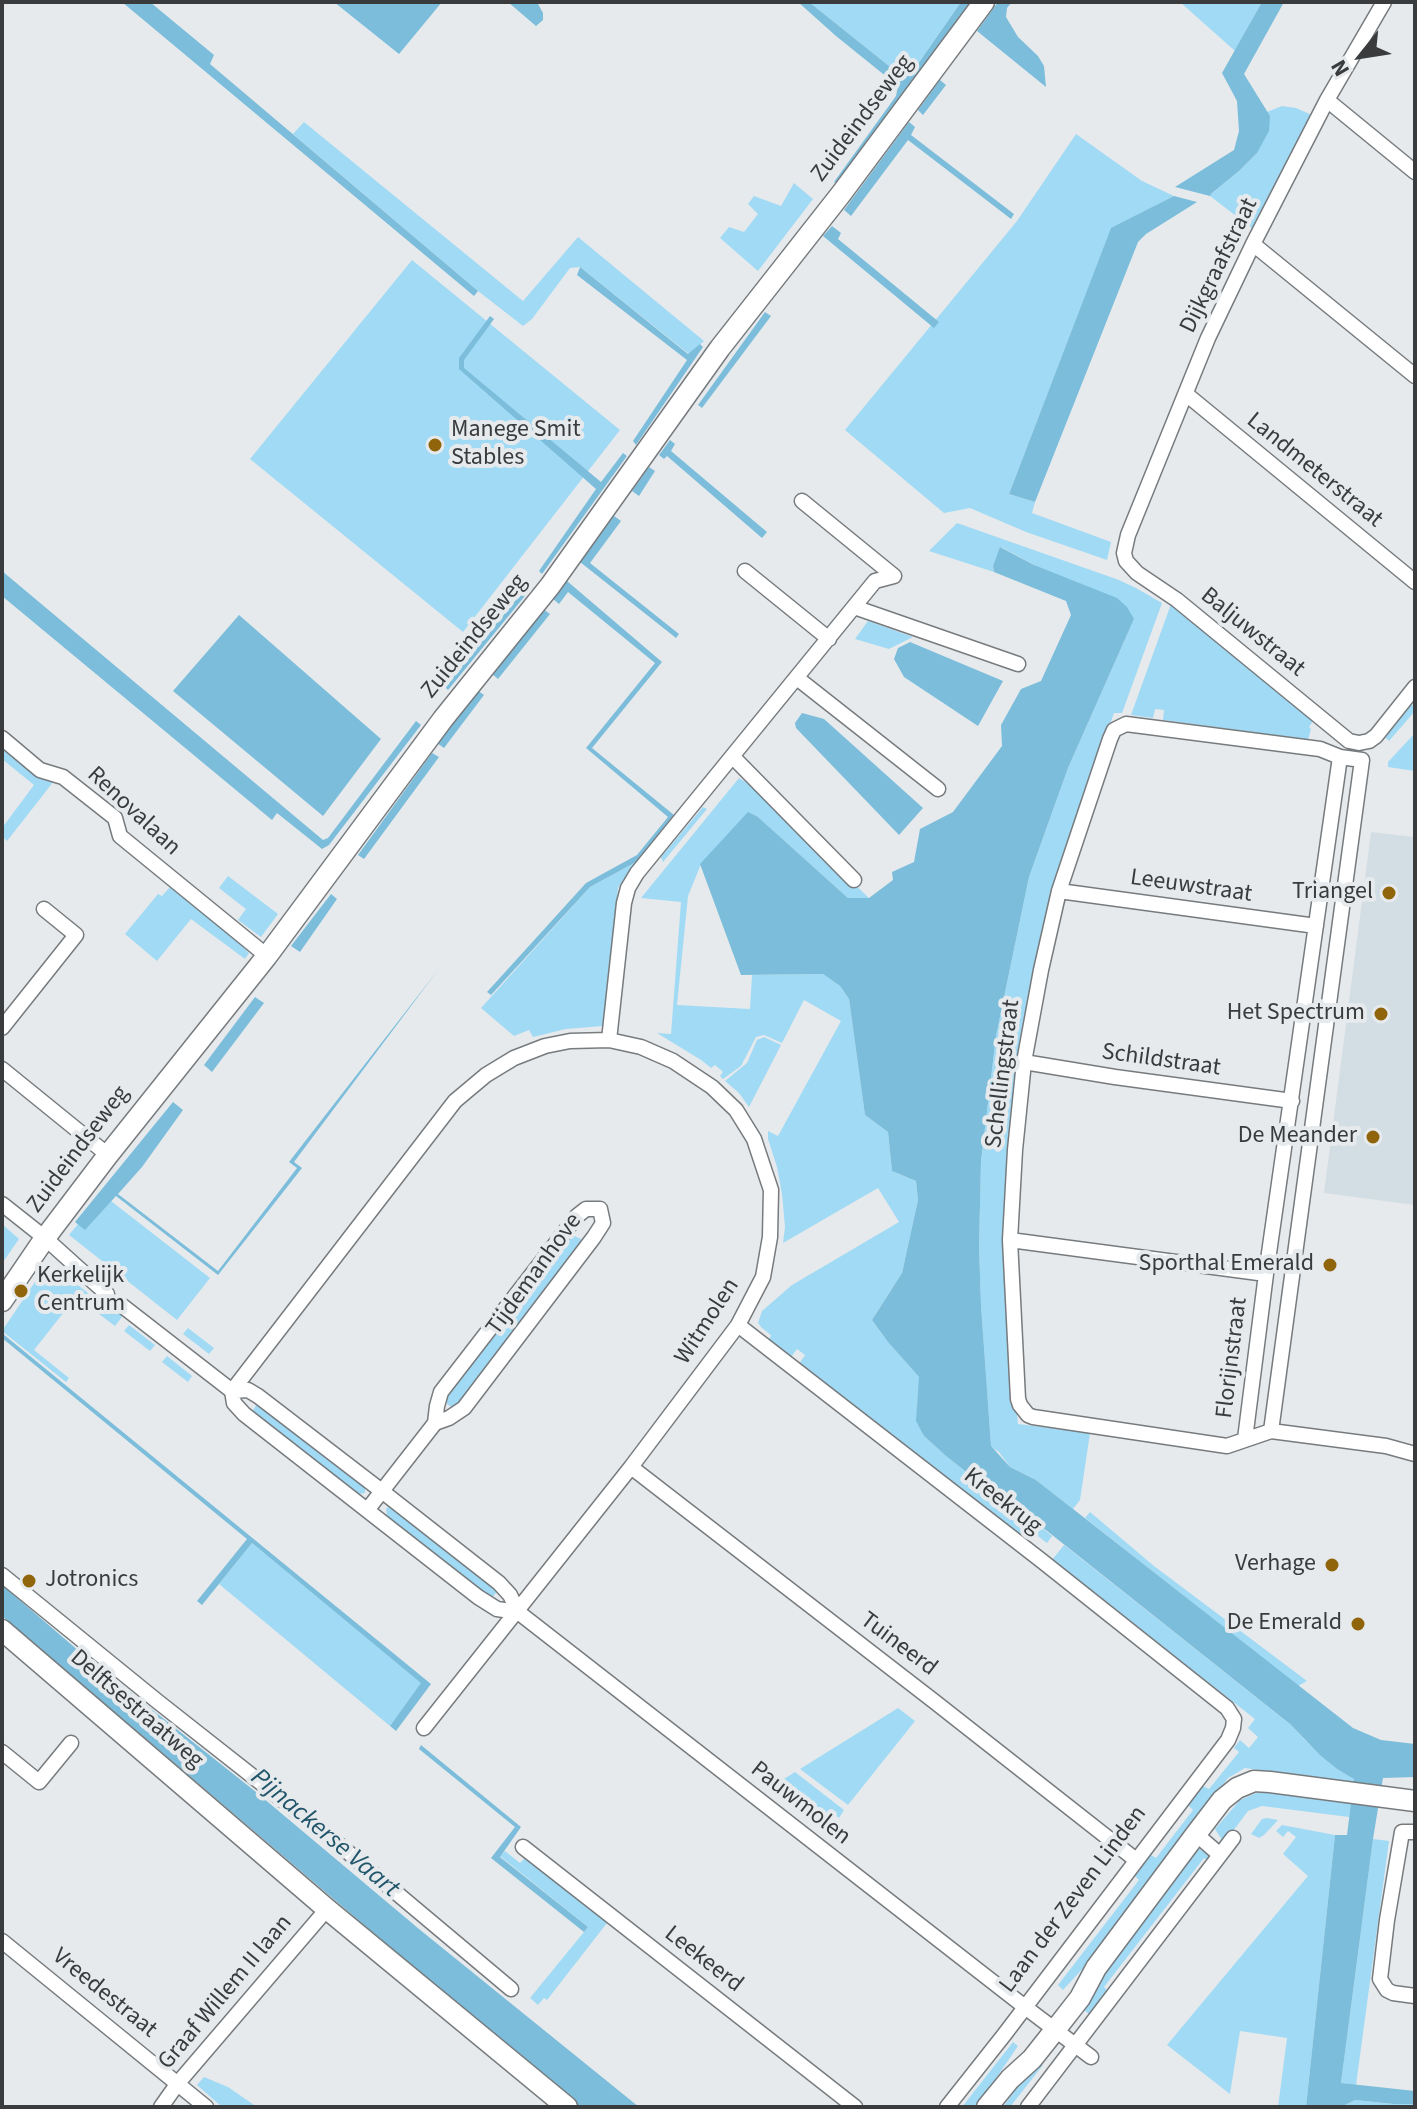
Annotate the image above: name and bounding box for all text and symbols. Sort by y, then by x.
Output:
north arrow [1321,16,1401,96]
street label: Zuideindseweg [806,50,920,188]
text: N [1323,54,1358,82]
street label: Dijkgraafstraat [1175,194,1265,338]
street label: Landmeterstraat [1240,407,1388,535]
place label: Manege Smit Stables [451,417,581,473]
marker: Manege Smit Stables [426,436,444,454]
street label: Zuideindseweg [416,569,534,705]
street label: Baljuwstraat [1194,582,1310,684]
street label: Renovalaan [80,761,186,863]
street label: Leeuwstraat [1128,864,1254,910]
place label: Triangel [1292,879,1373,907]
marker: Triangel [1380,884,1398,902]
street label: Schellingstraat [981,998,1027,1150]
place label: Het Spectrum [1227,1000,1365,1028]
marker: Het Spectrum [1372,1005,1390,1023]
street label: Schildstraat [1100,1038,1222,1084]
street label: Zuideindseweg [22,1081,136,1219]
place label: De Meander [1238,1123,1357,1151]
marker: De Meander [1364,1128,1382,1146]
street label: Tijdemanhove [481,1208,589,1342]
place label: Sporthal Emerald [1139,1251,1314,1279]
marker: Sporthal Emerald [1321,1256,1339,1274]
place label: Kerkelijk Centrum [37,1263,125,1319]
street label: Witmolen [670,1274,746,1370]
marker: Kerkelijk Centrum [12,1282,30,1300]
street label: Florijnstraat [1211,1296,1255,1420]
street label: Kreekrug [957,1463,1047,1541]
place label: Verhage [1235,1551,1316,1579]
marker: Verhage [1323,1556,1341,1574]
place label: Jotronics [45,1567,138,1595]
marker: Jotronics [20,1572,38,1590]
street label: Tuineerd [854,1607,942,1683]
place label: De Emerald [1227,1610,1342,1638]
marker: De Emerald [1349,1615,1367,1633]
street label: Delftsestraatweg [63,1644,209,1776]
street label: Pauwmolen [744,1756,856,1852]
water label: Pijnackerse Vaart [243,1763,405,1905]
street label: Laan der Zeven Linden [994,1801,1154,1999]
street label: Graaf Willem II laan [153,1910,299,2076]
street label: Leekeerd [658,1920,748,2000]
street label: Vreedestraat [46,1943,162,2045]

